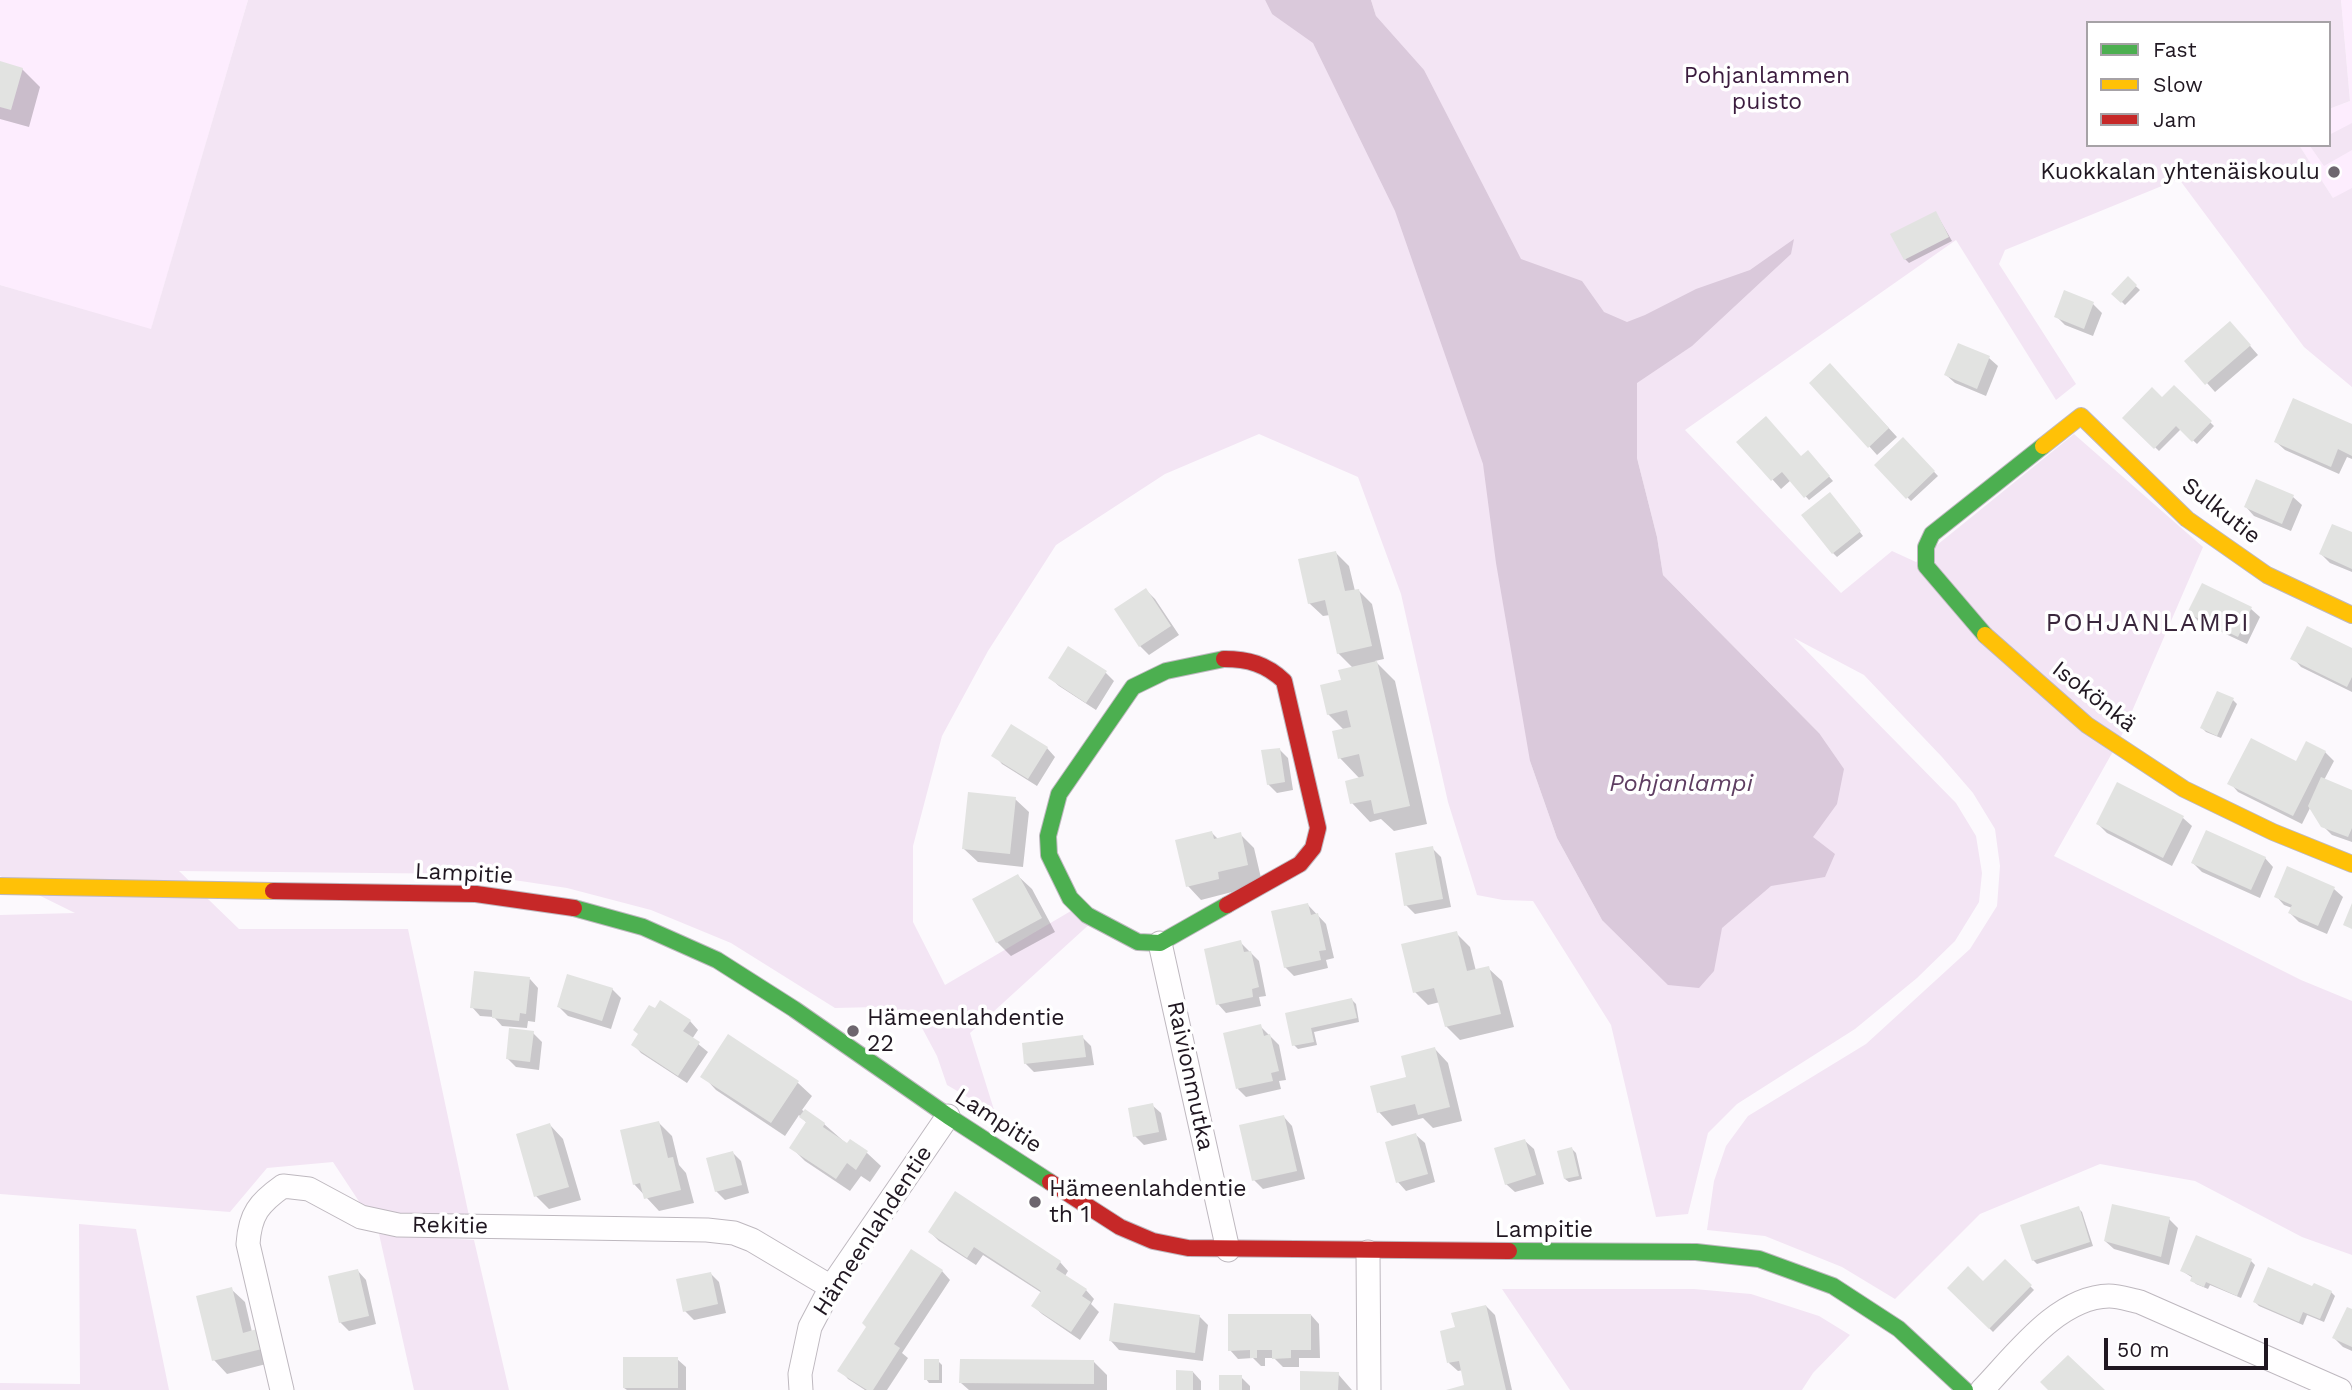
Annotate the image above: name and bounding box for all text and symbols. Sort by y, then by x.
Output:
legend [2086,21,2331,147]
text: Fast [2153,37,2197,62]
park label: Pohjanlammen puisto [1684,62,1850,116]
text: Slow [2153,72,2203,97]
text: Jam [2153,107,2196,132]
place label: Kuokkalan yhtenäiskoulu [2040,158,2320,186]
marker: Kuokkalan yhtenäiskoulu [2326,164,2342,180]
street label: Sulkutie [2176,472,2266,550]
district label: POHJANLAMPI [2047,607,2249,639]
street label: Isokönkä [2046,656,2142,738]
water label: Pohjanlampi [1609,770,1753,798]
street label: Lampitie [414,858,514,890]
street label: Raivionmutka [1161,999,1219,1153]
place label: Hämeenlahdentie 22 [867,1004,1065,1058]
marker: Hämeenlahdentie 22 [845,1023,861,1039]
street label: Lampitie [949,1083,1047,1159]
street label: Hämeenlahdentie [808,1141,938,1321]
place label: Hämeenlahdentie th 1 [1049,1175,1247,1229]
marker: Hämeenlahdentie th 1 [1027,1194,1043,1210]
street label: Rekitie [412,1212,488,1240]
street label: Lampitie [1495,1216,1593,1244]
scale bar [2107,1324,2272,1368]
text: 50 m [2117,1337,2169,1362]

